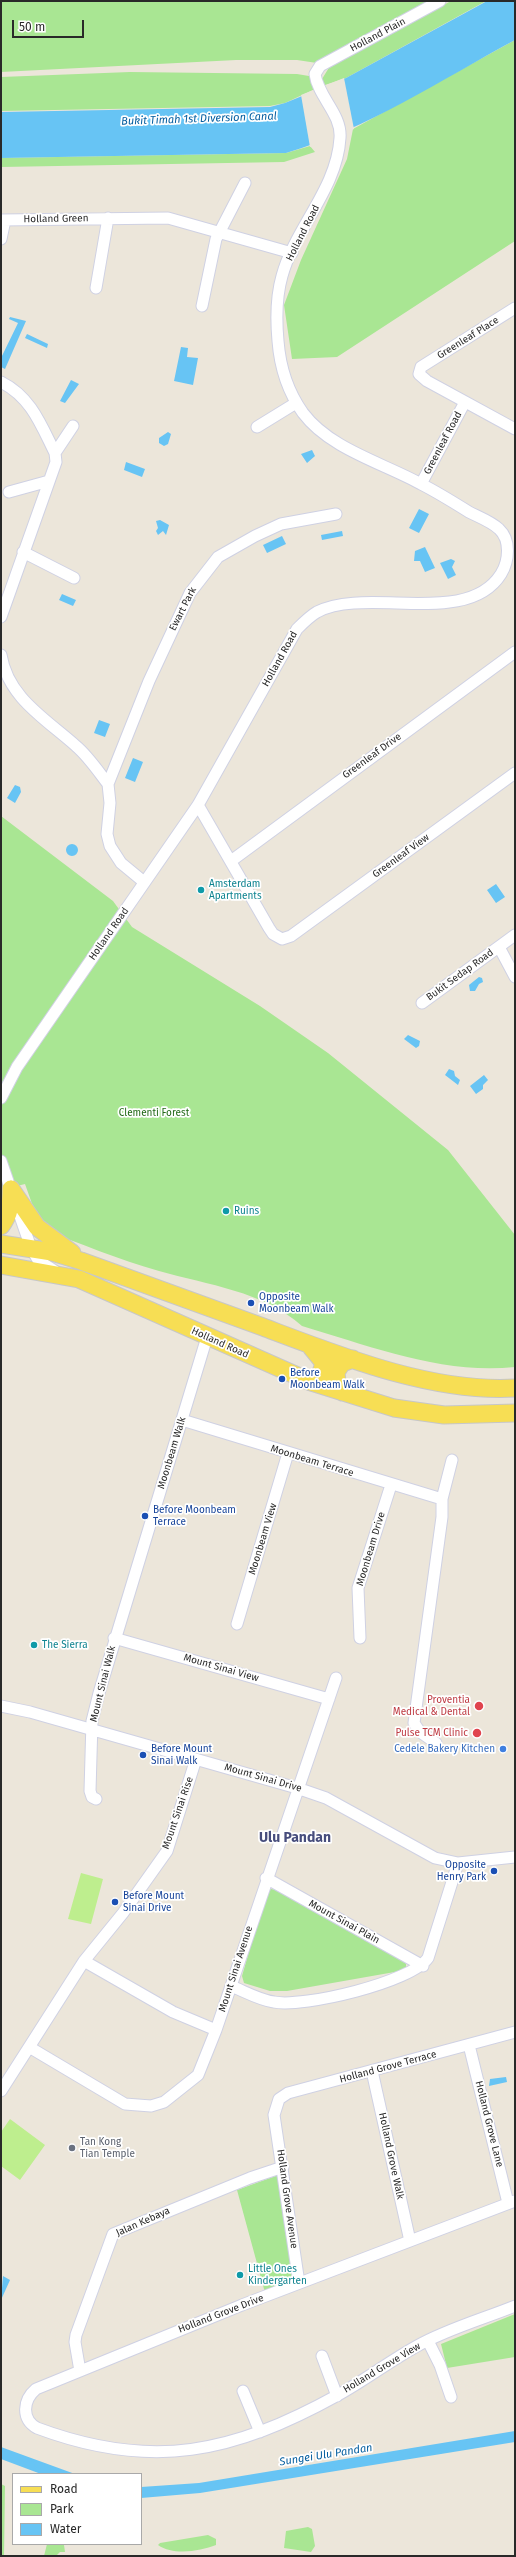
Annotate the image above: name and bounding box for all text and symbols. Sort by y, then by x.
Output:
scale bar [14,12,86,38]
street label: Holland Plain [348,15,408,55]
text: 50 m [19,20,45,34]
water label: Bukit Timah 1st Diversion Canal [121,110,277,128]
street label: Holland Road [284,203,322,263]
street label: Holland Green [23,212,89,226]
street label: Greenleaf Place [435,314,501,362]
street label: Greenleaf Road [421,410,465,476]
street label: Ewart Park [167,585,199,633]
street label: Holland Road [260,629,300,689]
street label: Greenleaf Drive [340,731,404,781]
street label: Greenleaf View [370,831,432,881]
place label: Amsterdam Apartments [209,878,262,902]
marker: Amsterdam Apartments [196,885,206,895]
street label: Holland Road [86,905,132,963]
street label: Bukit Sedap Road [424,947,496,1003]
park label: Clementi Forest [119,1107,189,1119]
place label: Ruins [234,1205,259,1217]
marker: Ruins [221,1206,231,1216]
place label: Opposite Moonbeam Walk [259,1291,334,1314]
marker: Opposite Moonbeam Walk [246,1298,256,1308]
street label: Holland Road [189,1325,251,1361]
place label: Before Moonbeam Walk [290,1367,365,1390]
marker: Before Moonbeam Walk [277,1374,287,1384]
street label: Moonbeam Walk [155,1416,189,1490]
street label: Moonbeam Terrace [269,1443,355,1479]
street label: Moonbeam View [246,1502,280,1576]
place label: Before Moonbeam Terrace [153,1504,236,1528]
marker: Before Moonbeam Terrace [140,1511,150,1521]
street label: Moonbeam Drive [354,1511,388,1587]
place label: The Sierra [42,1639,88,1651]
marker: The Sierra [29,1640,39,1650]
street label: Mount Sinai Walk [88,1645,118,1723]
street label: Mount Sinai View [182,1652,260,1684]
place label: Proventia Medical & Dental [393,1694,470,1718]
marker: Proventia Medical & Dental [473,1700,485,1712]
place label: Pulse TCM Clinic [395,1727,468,1739]
marker: Pulse TCM Clinic [471,1727,483,1739]
place label: Before Mount Sinai Walk [151,1743,212,1766]
place label: Cedele Bakery Kitchen [394,1743,495,1755]
marker: Cedele Bakery Kitchen [498,1744,508,1754]
marker: Before Mount Sinai Walk [138,1750,148,1760]
street label: Mount Sinai Drive [223,1761,303,1795]
street label: Mount Sinai Rise [160,1775,196,1851]
district label: Ulu Pandan [259,1830,331,1846]
place label: Opposite Henry Park [437,1859,486,1882]
marker: Opposite Henry Park [489,1866,499,1876]
place label: Before Mount Sinai Drive [123,1890,184,1914]
marker: Before Mount Sinai Drive [110,1897,120,1907]
street label: Mount Sinai Plain [306,1898,382,1946]
street label: Mount Sinai Avenue [216,1924,256,2014]
street label: Holland Grove Terrace [338,2048,438,2086]
street label: Holland Grove Lane [472,2080,506,2168]
street label: Holland Grove Walk [376,2112,406,2200]
place label: Tan Kong Tian Temple [80,2136,135,2160]
marker: Tan Kong Tian Temple [67,2143,77,2153]
street label: Holland Grove Avenue [274,2149,300,2249]
street label: Jalan Kebaya [114,2205,172,2239]
place label: Little Ones Kindergarten [248,2263,307,2286]
marker: Little Ones Kindergarten [235,2270,245,2280]
street label: Holland Grove Drive [177,2292,265,2336]
street label: Holland Grove View [341,2340,423,2396]
water label: Sungei Ulu Pandan [279,2441,373,2469]
legend [12,2473,142,2545]
text: Road [50,2482,78,2496]
text: Park [50,2502,74,2516]
text: Water [50,2522,81,2536]

